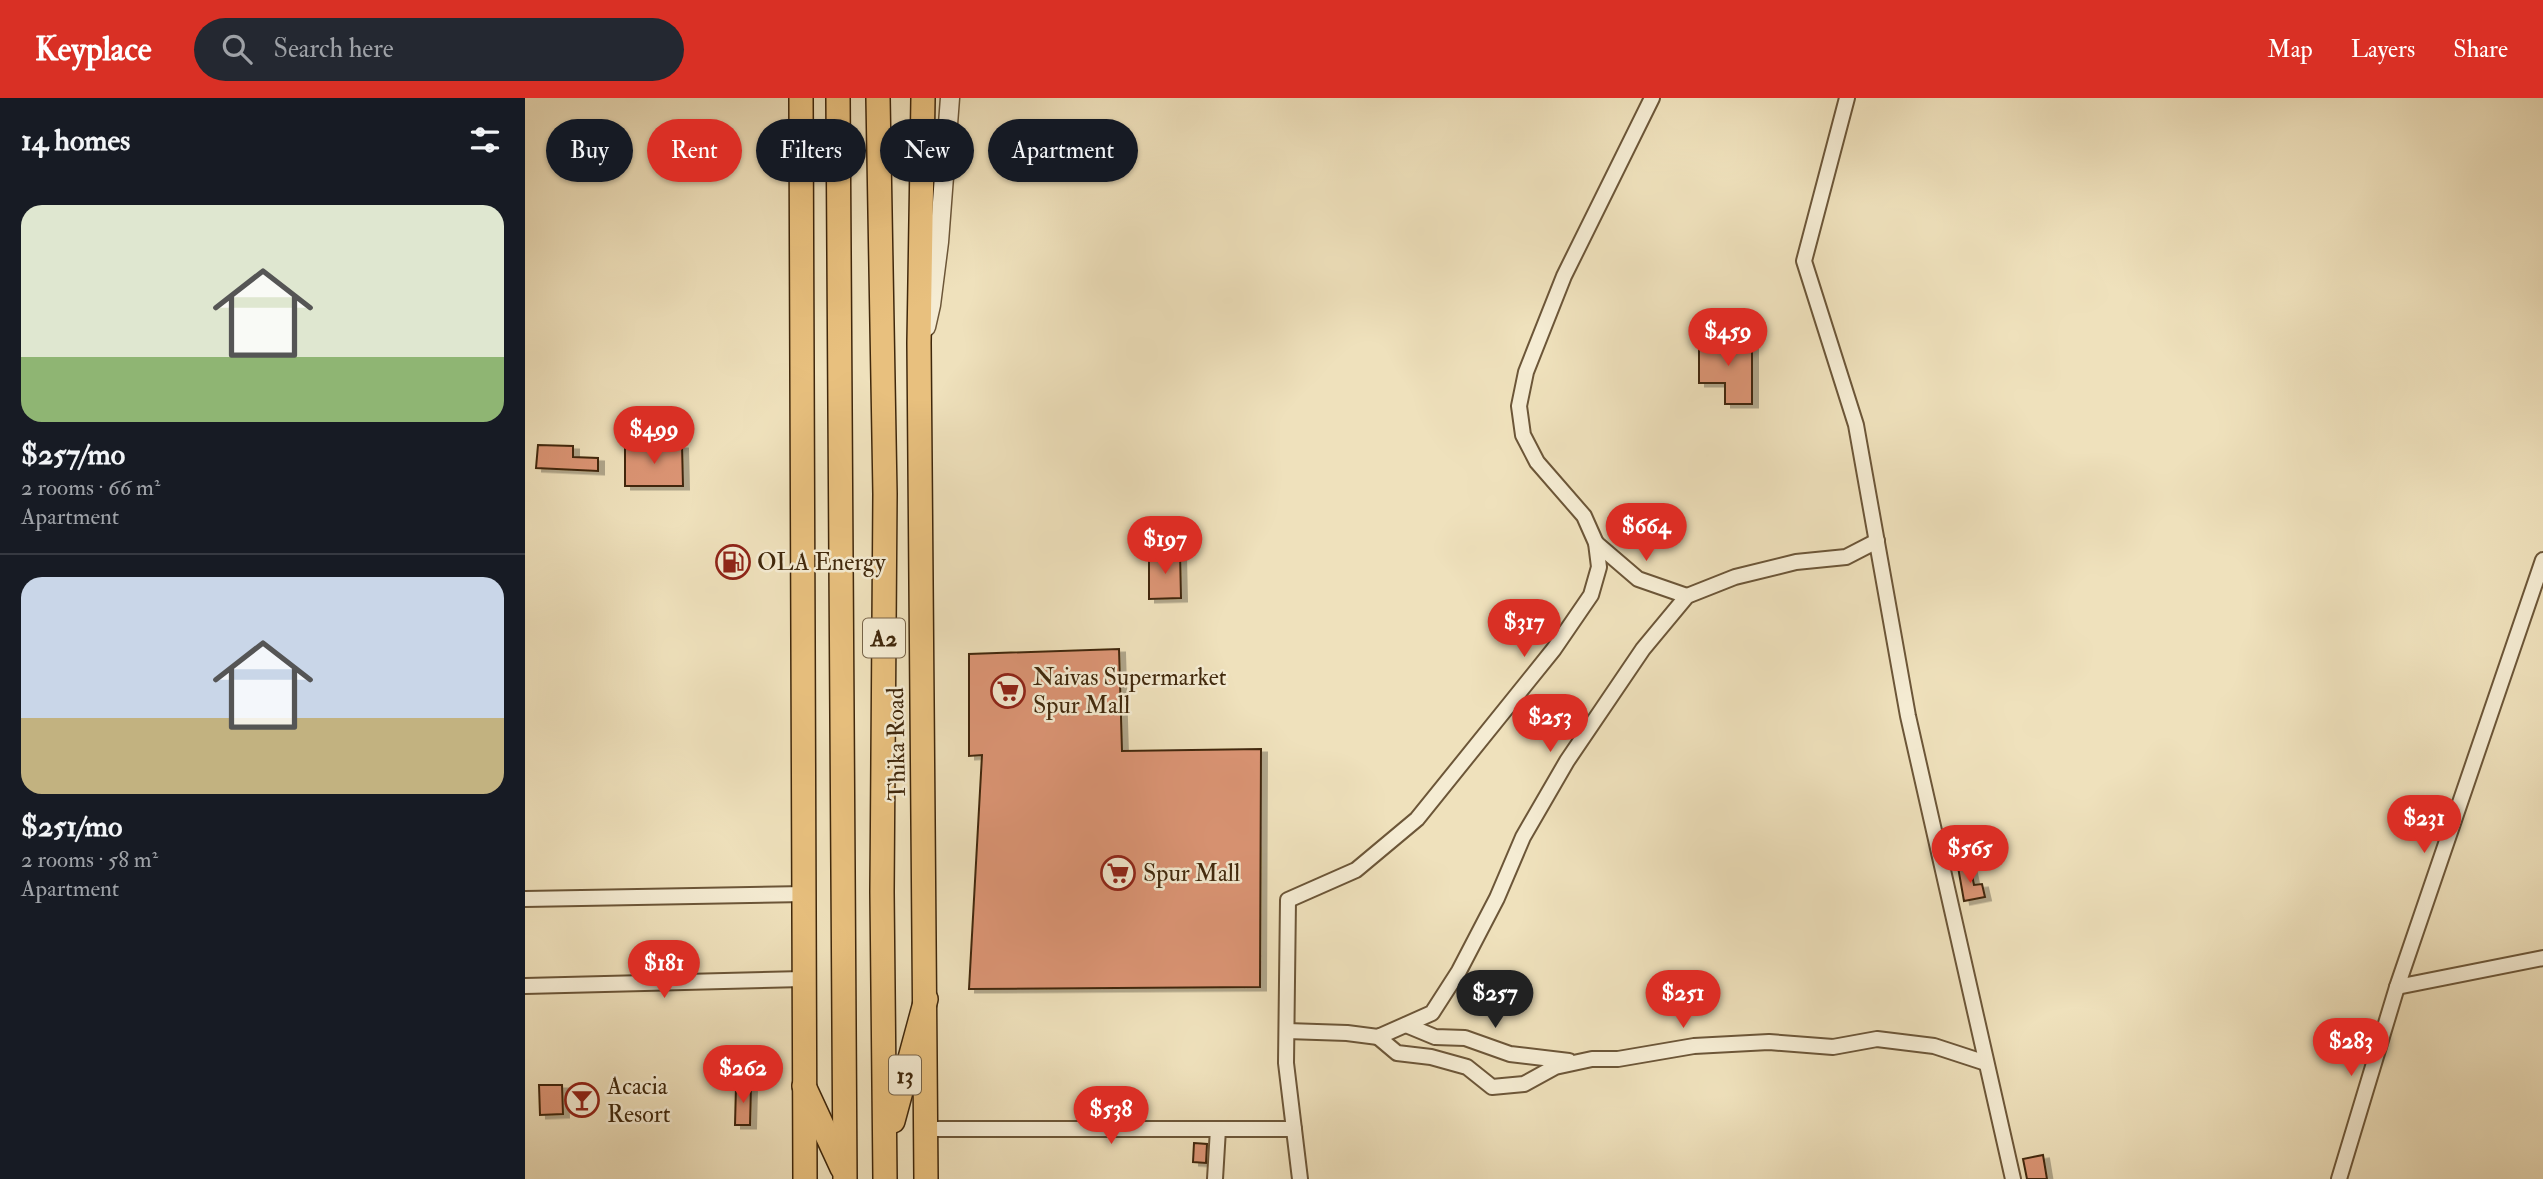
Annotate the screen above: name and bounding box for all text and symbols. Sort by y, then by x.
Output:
search box [194,18,684,81]
text: Keyplace [35,29,152,70]
icon: search [218,30,256,68]
text: Search here [274,33,394,65]
text: Map [2268,34,2313,65]
text: Layers [2351,34,2415,65]
text: Share [2453,34,2508,65]
chip: Buy [546,119,633,182]
chip: Rent [647,119,742,182]
chip: Filters [756,119,866,182]
chip: New [880,119,974,182]
chip: Apartment [988,119,1138,182]
icon: filters [466,121,504,159]
text: 14 homes [21,122,130,159]
icon: home [200,250,326,376]
pin: $459 [1687,308,1769,368]
text: $459 [1704,316,1752,345]
pin: $499 [613,406,695,466]
text: $499 [630,414,679,443]
text: $257/mo [21,436,125,473]
text: 2 rooms · 66 m² [21,473,160,502]
text: Apartment [21,502,119,531]
pin: $664 [1605,504,1687,563]
text: $664 [1622,511,1670,540]
pin: $197 [1124,517,1206,576]
text: $197 [1143,524,1187,553]
fuel station icon: OLA Energy [714,543,752,581]
place label: OLA Energy [757,547,886,578]
pin: $317 [1483,600,1565,659]
text: $317 [1504,607,1544,636]
road number: A2 [863,618,905,658]
icon: home [200,622,326,748]
place label: Naivas Supermarket Spur Mall [1033,662,1227,721]
supermarket icon: Naivas Supermarket Spur Mall [989,672,1027,710]
street label: Thika Road [880,687,913,801]
pin: $253 [1509,694,1591,754]
text: $253 [1528,702,1572,731]
pin: $231 [2383,796,2465,855]
text: $231 [2403,803,2445,832]
text: $251/mo [21,808,122,845]
pin: $565 [1929,826,2011,885]
text: $565 [1948,833,1992,862]
text: 2 rooms · 58 m² [21,845,158,874]
supermarket icon: Spur Mall [1099,854,1137,892]
place label: Spur Mall [1143,858,1240,889]
text: Apartment [21,874,119,903]
pin: $181 [623,940,705,1000]
text: $181 [644,948,684,977]
pin: $257 [1454,970,1536,1030]
pin: $251 [1642,970,1724,1030]
text: $257 [1472,978,1518,1007]
text: $251 [1662,978,1704,1007]
pin: $283 [2310,1018,2392,1078]
text: $283 [2329,1026,2373,1055]
pin: $262 [702,1046,784,1105]
text: $262 [719,1053,767,1082]
road number: 13 [889,1056,921,1094]
place label: Acacia Resort [606,1071,671,1130]
bar icon: Acacia Resort [563,1081,601,1119]
pin: $538 [1070,1086,1152,1146]
text: $538 [1090,1094,1132,1123]

